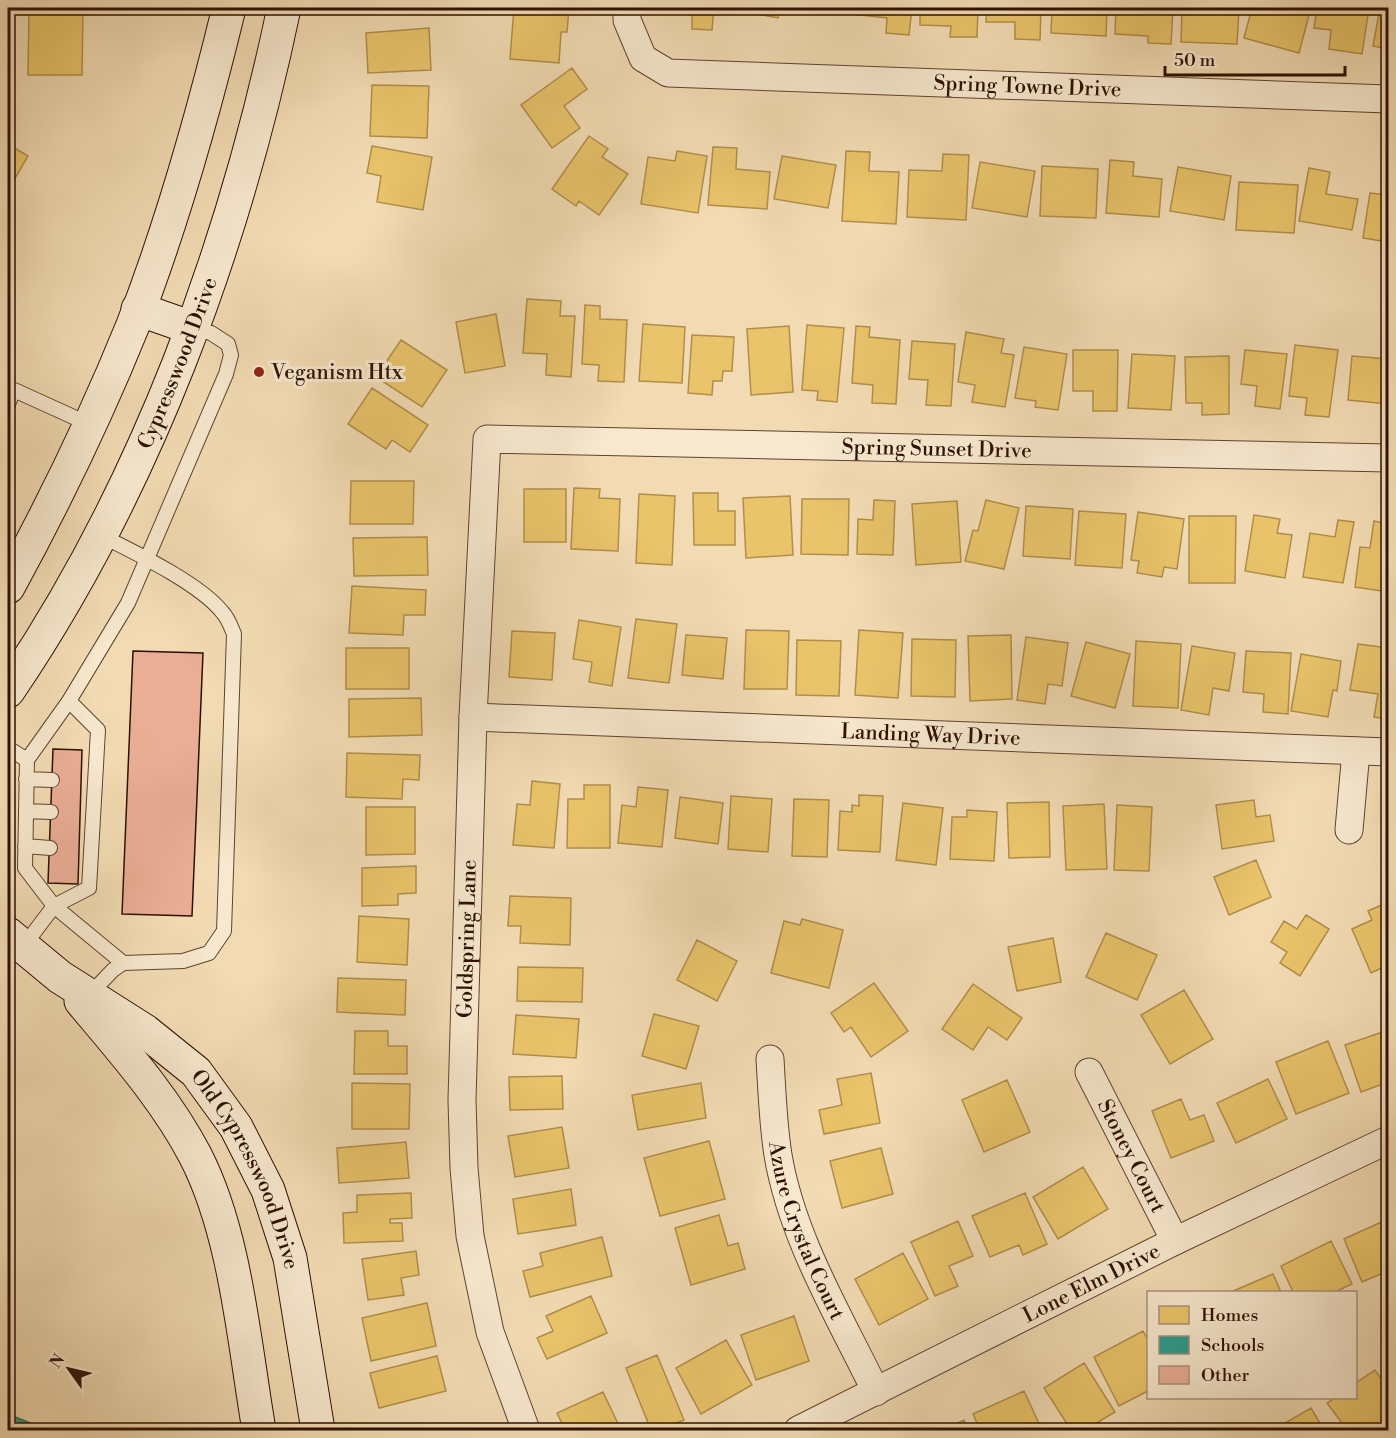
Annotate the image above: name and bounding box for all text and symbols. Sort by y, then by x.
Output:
scale bar [1165,39,1345,77]
text: 50 m [1174,49,1216,72]
street label: Spring Towne Drive [933,71,1122,103]
street label: Cypresswood Drive [132,274,223,453]
place label: Veganism Htx [270,360,403,386]
marker: Veganism Htx [252,365,266,379]
street label: Spring Sunset Drive [841,434,1032,464]
street label: Landing Way Drive [840,719,1021,752]
street label: Goldspring Lane [452,859,483,1019]
street label: Old Cypresswood Drive [185,1065,304,1271]
street label: Stoney Court [1091,1095,1171,1218]
street label: Azure Crystal Court [762,1139,850,1325]
street label: Lone Elm Drive [1019,1239,1165,1329]
legend [1147,1291,1357,1399]
text: Homes [1201,1304,1258,1327]
text: Schools [1201,1334,1265,1357]
north arrow [39,1339,99,1399]
text: N [46,1350,69,1372]
text: Other [1201,1364,1249,1387]

